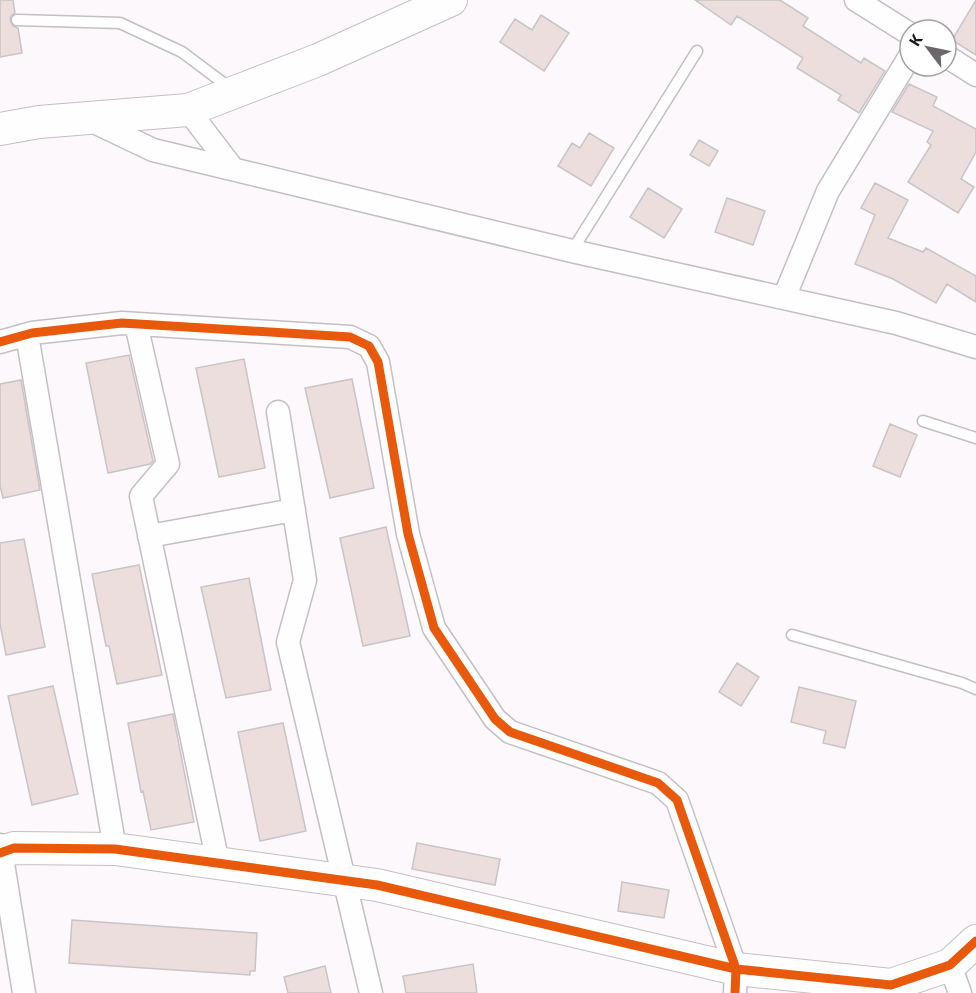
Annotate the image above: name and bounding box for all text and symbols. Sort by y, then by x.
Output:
north arrow [898,18,958,78]
text: K [904,30,926,49]

